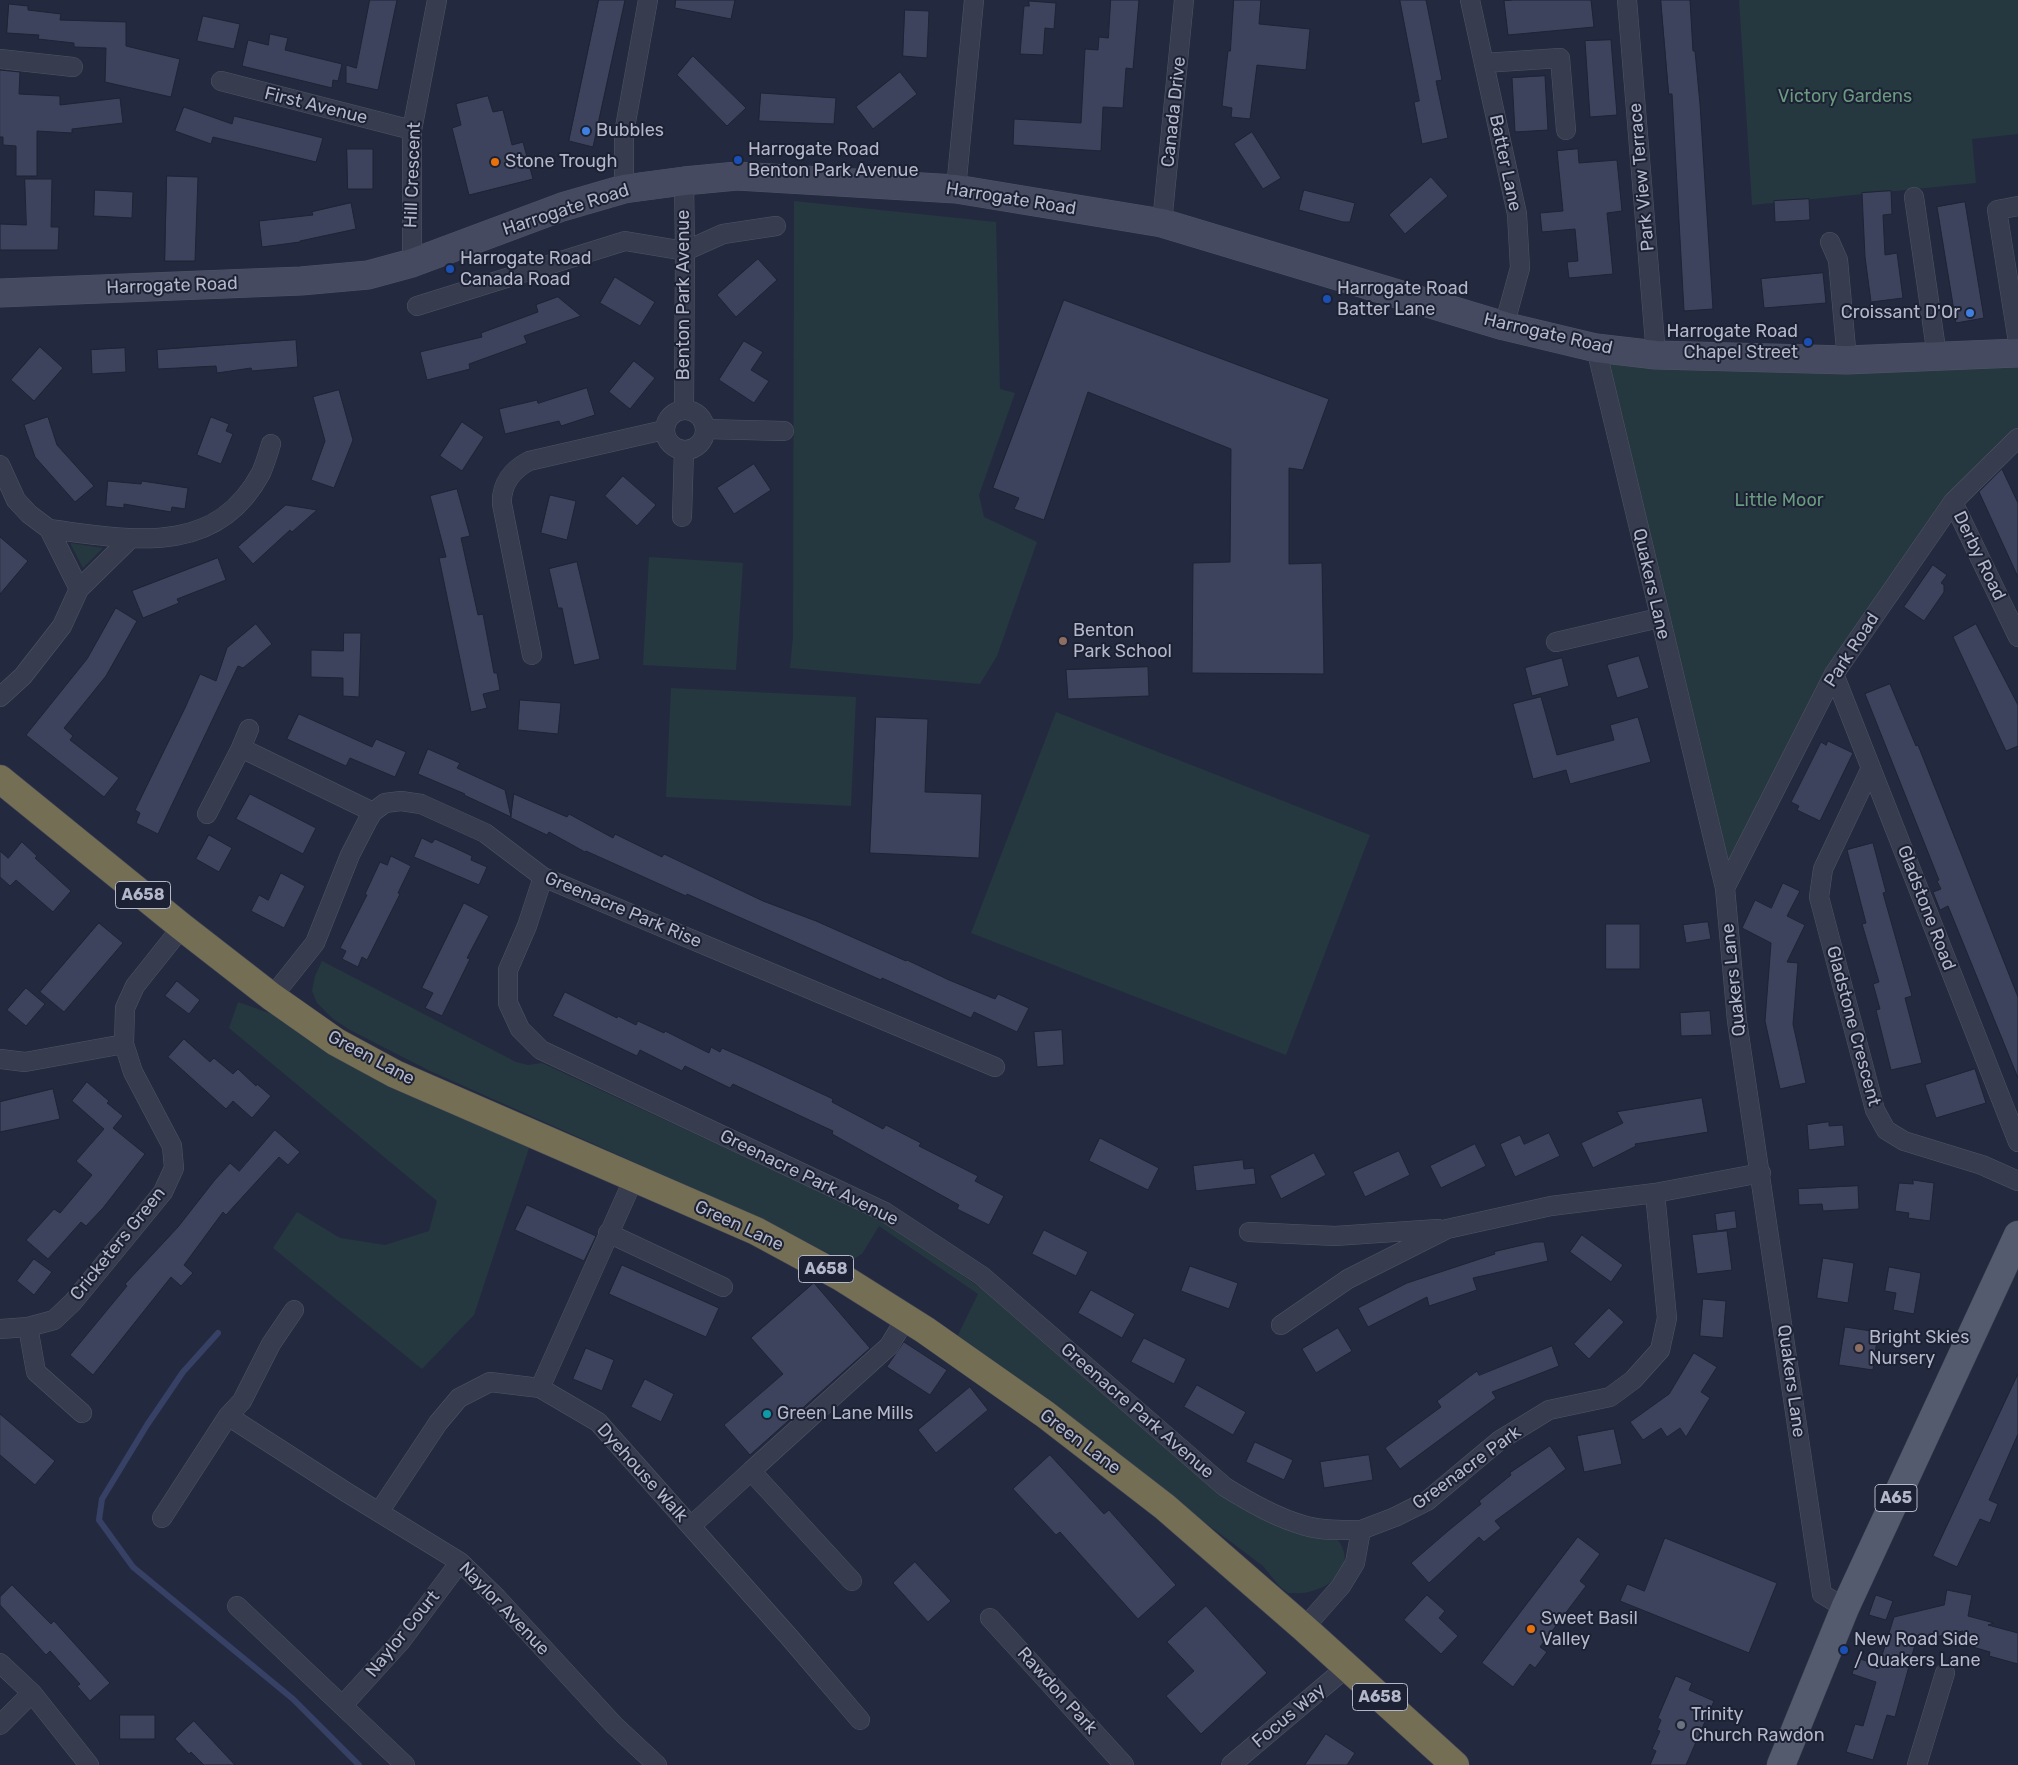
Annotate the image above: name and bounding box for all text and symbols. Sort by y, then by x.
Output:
street label: Canada Drive [1157,56,1191,168]
street label: First Avenue [262,83,370,129]
park label: Victory Gardens [1778,86,1912,108]
street label: Park View Terrace [1625,102,1659,252]
street label: Batter Lane [1484,113,1526,213]
place label: Bubbles [596,120,664,142]
street label: Hill Crescent [400,122,426,228]
marker: Bubbles [580,125,592,137]
place label: Harrogate Road Benton Park Avenue [748,139,918,182]
place label: Stone Trough [505,151,617,173]
marker: Harrogate Road Benton Park Avenue [732,154,744,166]
marker: Stone Trough [489,156,501,168]
street label: Harrogate Road [944,178,1078,220]
street label: Harrogate Road [500,179,632,241]
street label: Benton Park Avenue [673,210,695,380]
place label: Harrogate Road Canada Road [460,248,591,290]
marker: Harrogate Road Canada Road [444,263,456,275]
street label: Harrogate Road [106,273,238,299]
place label: Harrogate Road Batter Lane [1337,278,1468,320]
marker: Harrogate Road Batter Lane [1321,293,1333,305]
place label: Croissant D'Or [1841,302,1960,324]
marker: Croissant D'Or [1964,307,1976,319]
street label: Harrogate Road [1482,309,1614,359]
place label: Harrogate Road Chapel Street [1667,321,1798,364]
marker: Harrogate Road Chapel Street [1802,336,1814,348]
park label: Little Moor [1734,490,1824,512]
street label: Derby Road [1948,508,2010,604]
street label: Quakers Lane [1628,526,1674,642]
street label: Park Road [1820,609,1884,691]
place label: Benton Park School [1073,620,1172,662]
marker: Benton Park School [1057,635,1069,647]
street label: Gladstone Road [1892,843,1960,973]
street label: Greenacre Park Rise [541,867,705,953]
road number: A658 [116,882,170,908]
street label: Quakers Lane [1717,922,1751,1038]
street label: Gladstone Crescent [1821,944,1885,1108]
street label: Green Lane [324,1026,418,1090]
street label: Greenacre Park Avenue [716,1125,902,1231]
street label: Cricketers Green [66,1183,170,1305]
street label: Green Lane [691,1196,787,1256]
road number: A658 [798,1256,854,1282]
street label: Quakers Lane [1772,1323,1810,1439]
place label: Bright Skies Nursery [1869,1327,1969,1370]
street label: Greenacre Park Avenue [1056,1339,1218,1483]
marker: Bright Skies Nursery [1853,1342,1865,1354]
place label: Green Lane Mills [777,1403,913,1425]
street label: Green Lane [1035,1405,1125,1479]
marker: Green Lane Mills [761,1408,773,1420]
street label: Dyehouse Walk [592,1419,692,1527]
street label: Greenacre Park [1409,1422,1525,1514]
road number: A65 [1875,1485,1917,1512]
street label: Naylor Avenue [454,1558,554,1660]
street label: Naylor Court [362,1586,444,1682]
place label: Sweet Basil Valley [1541,1608,1638,1650]
marker: Sweet Basil Valley [1525,1623,1537,1635]
place label: New Road Side / Quakers Lane [1854,1629,1980,1672]
street label: Rawdon Park [1012,1643,1102,1739]
marker: New Road Side / Quakers Lane [1838,1644,1850,1656]
street label: Focus Way [1248,1679,1330,1753]
road number: A658 [1352,1684,1408,1710]
place label: Trinity Church Rawdon [1691,1704,1825,1746]
marker: Trinity Church Rawdon [1675,1719,1687,1731]

